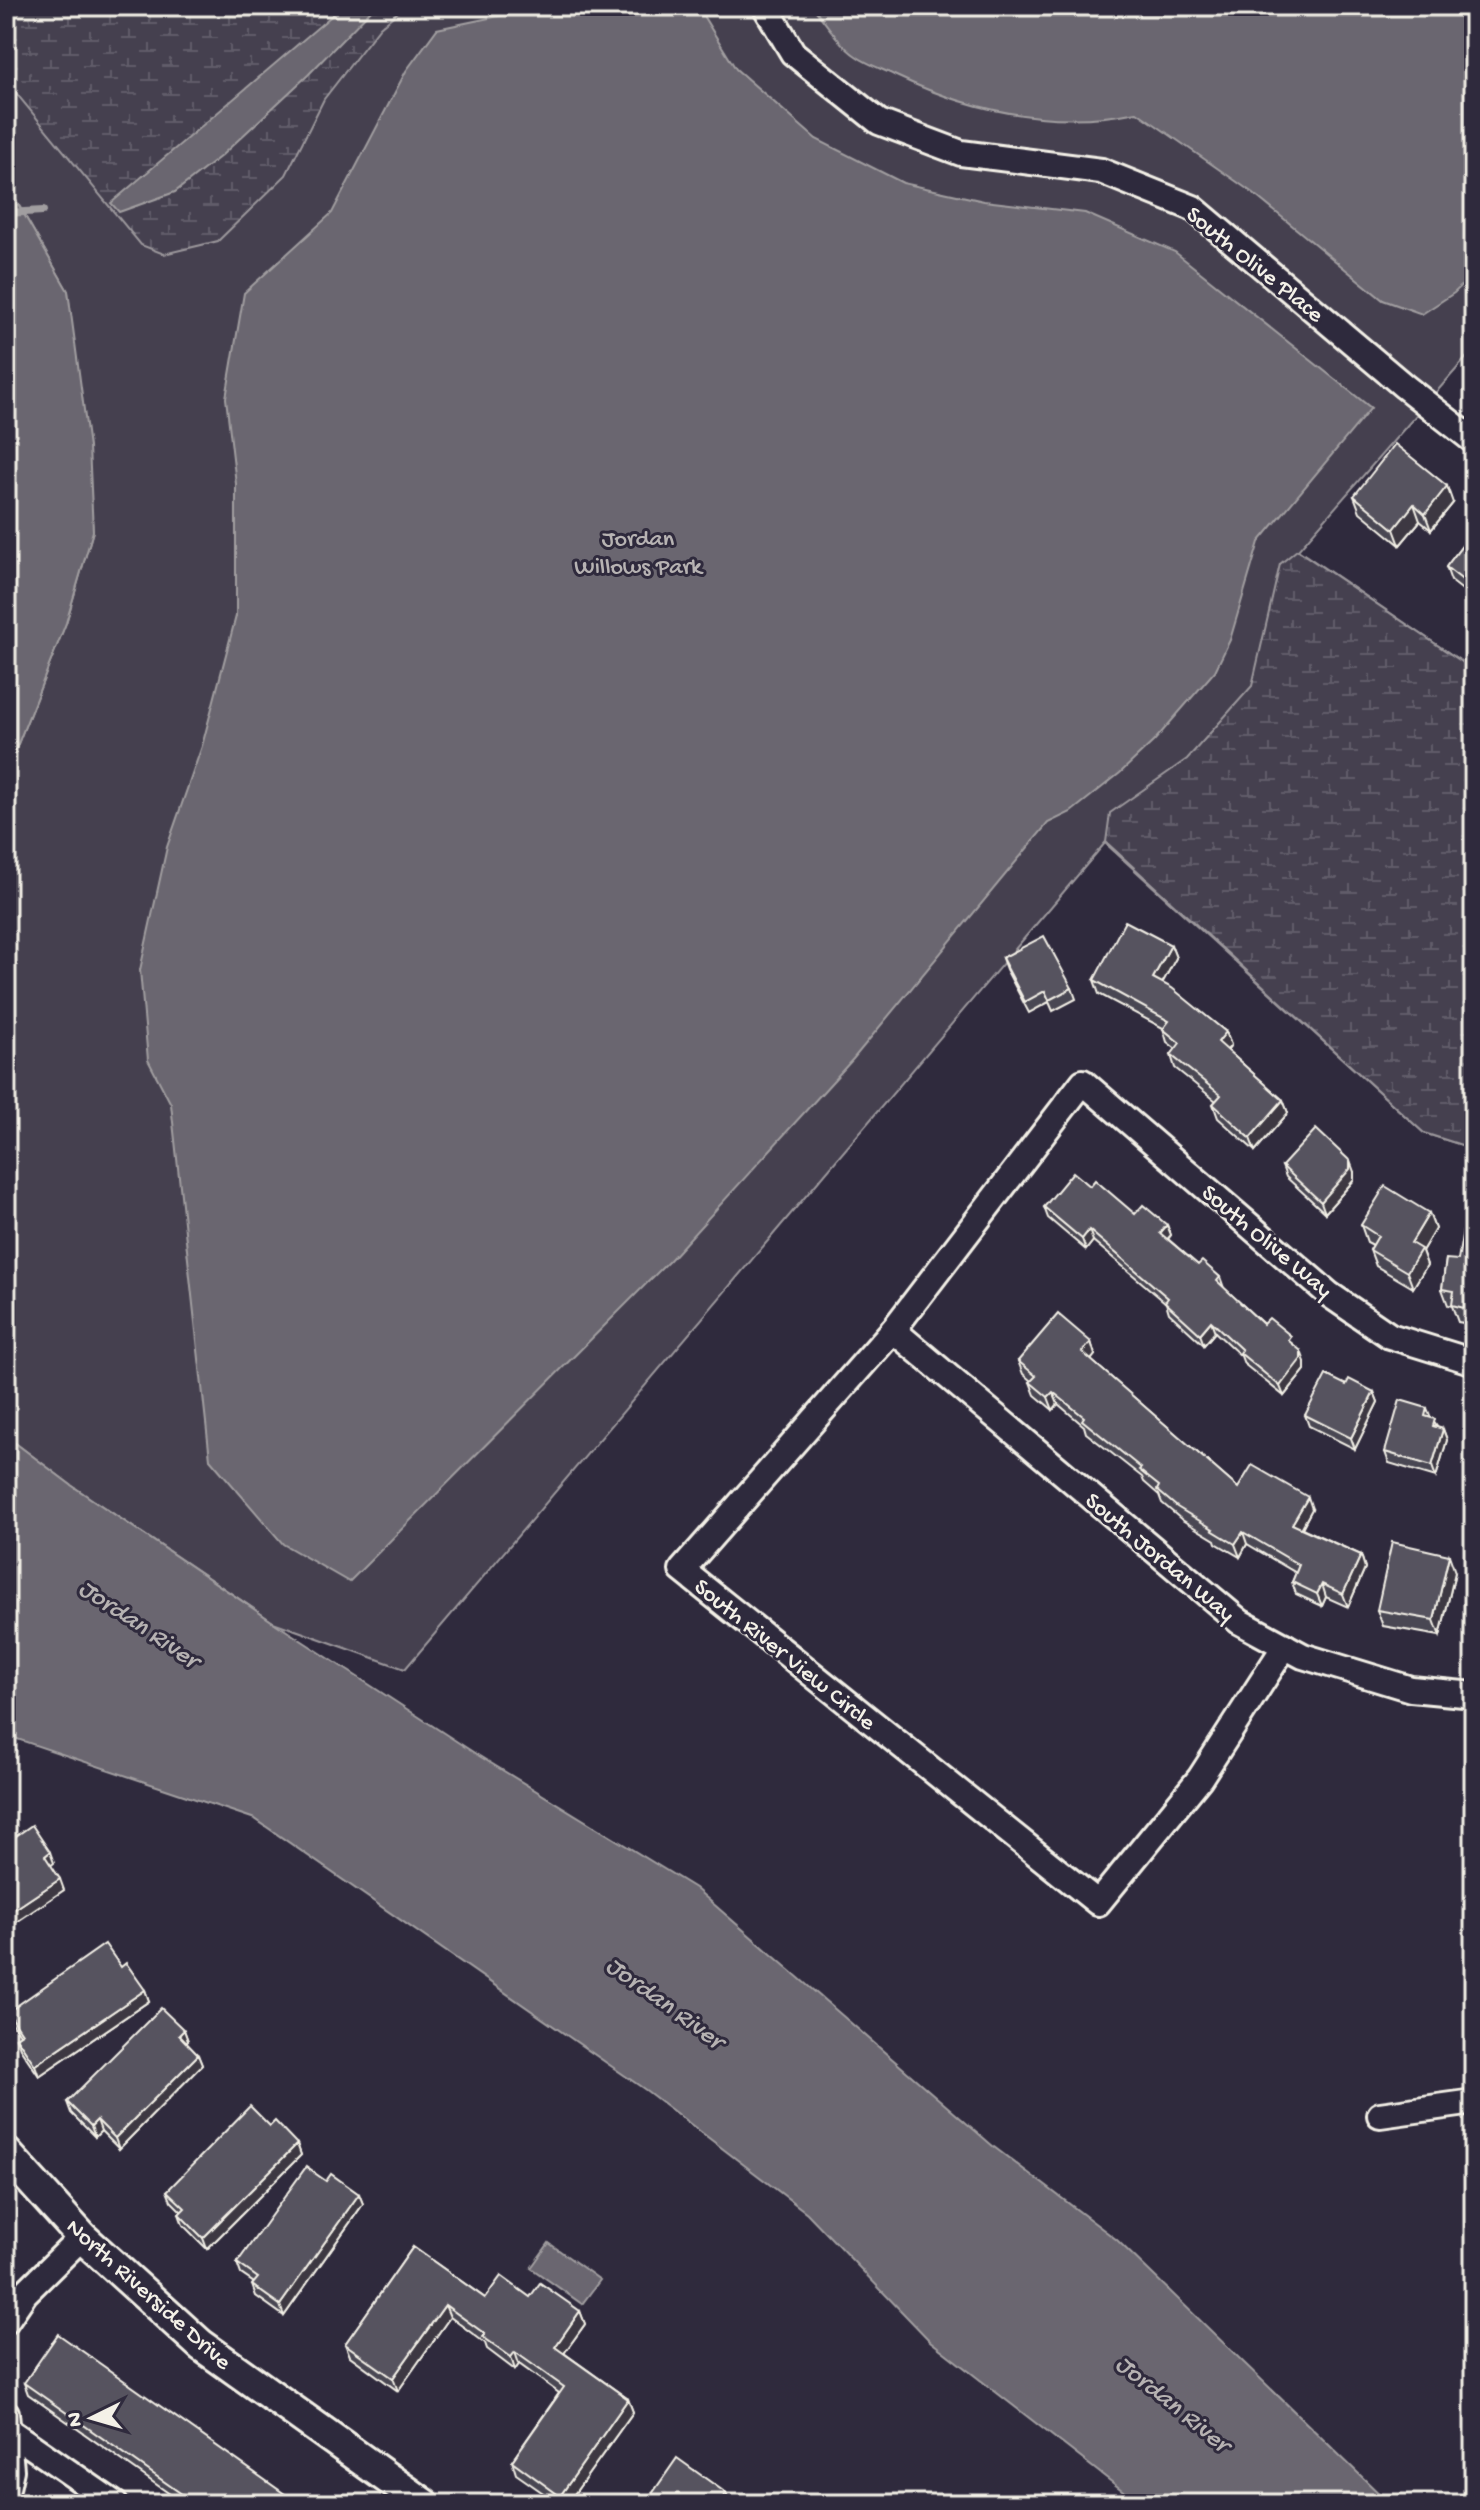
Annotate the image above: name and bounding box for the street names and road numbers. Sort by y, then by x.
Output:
street label: South Olive Place [1179,201,1329,331]
street label: South Olive Way [1194,1179,1337,1306]
street label: South Jordan Way [1078,1488,1240,1630]
street label: South River View Circle [687,1573,881,1738]
street label: North Riverside Drive [59,2214,237,2378]

